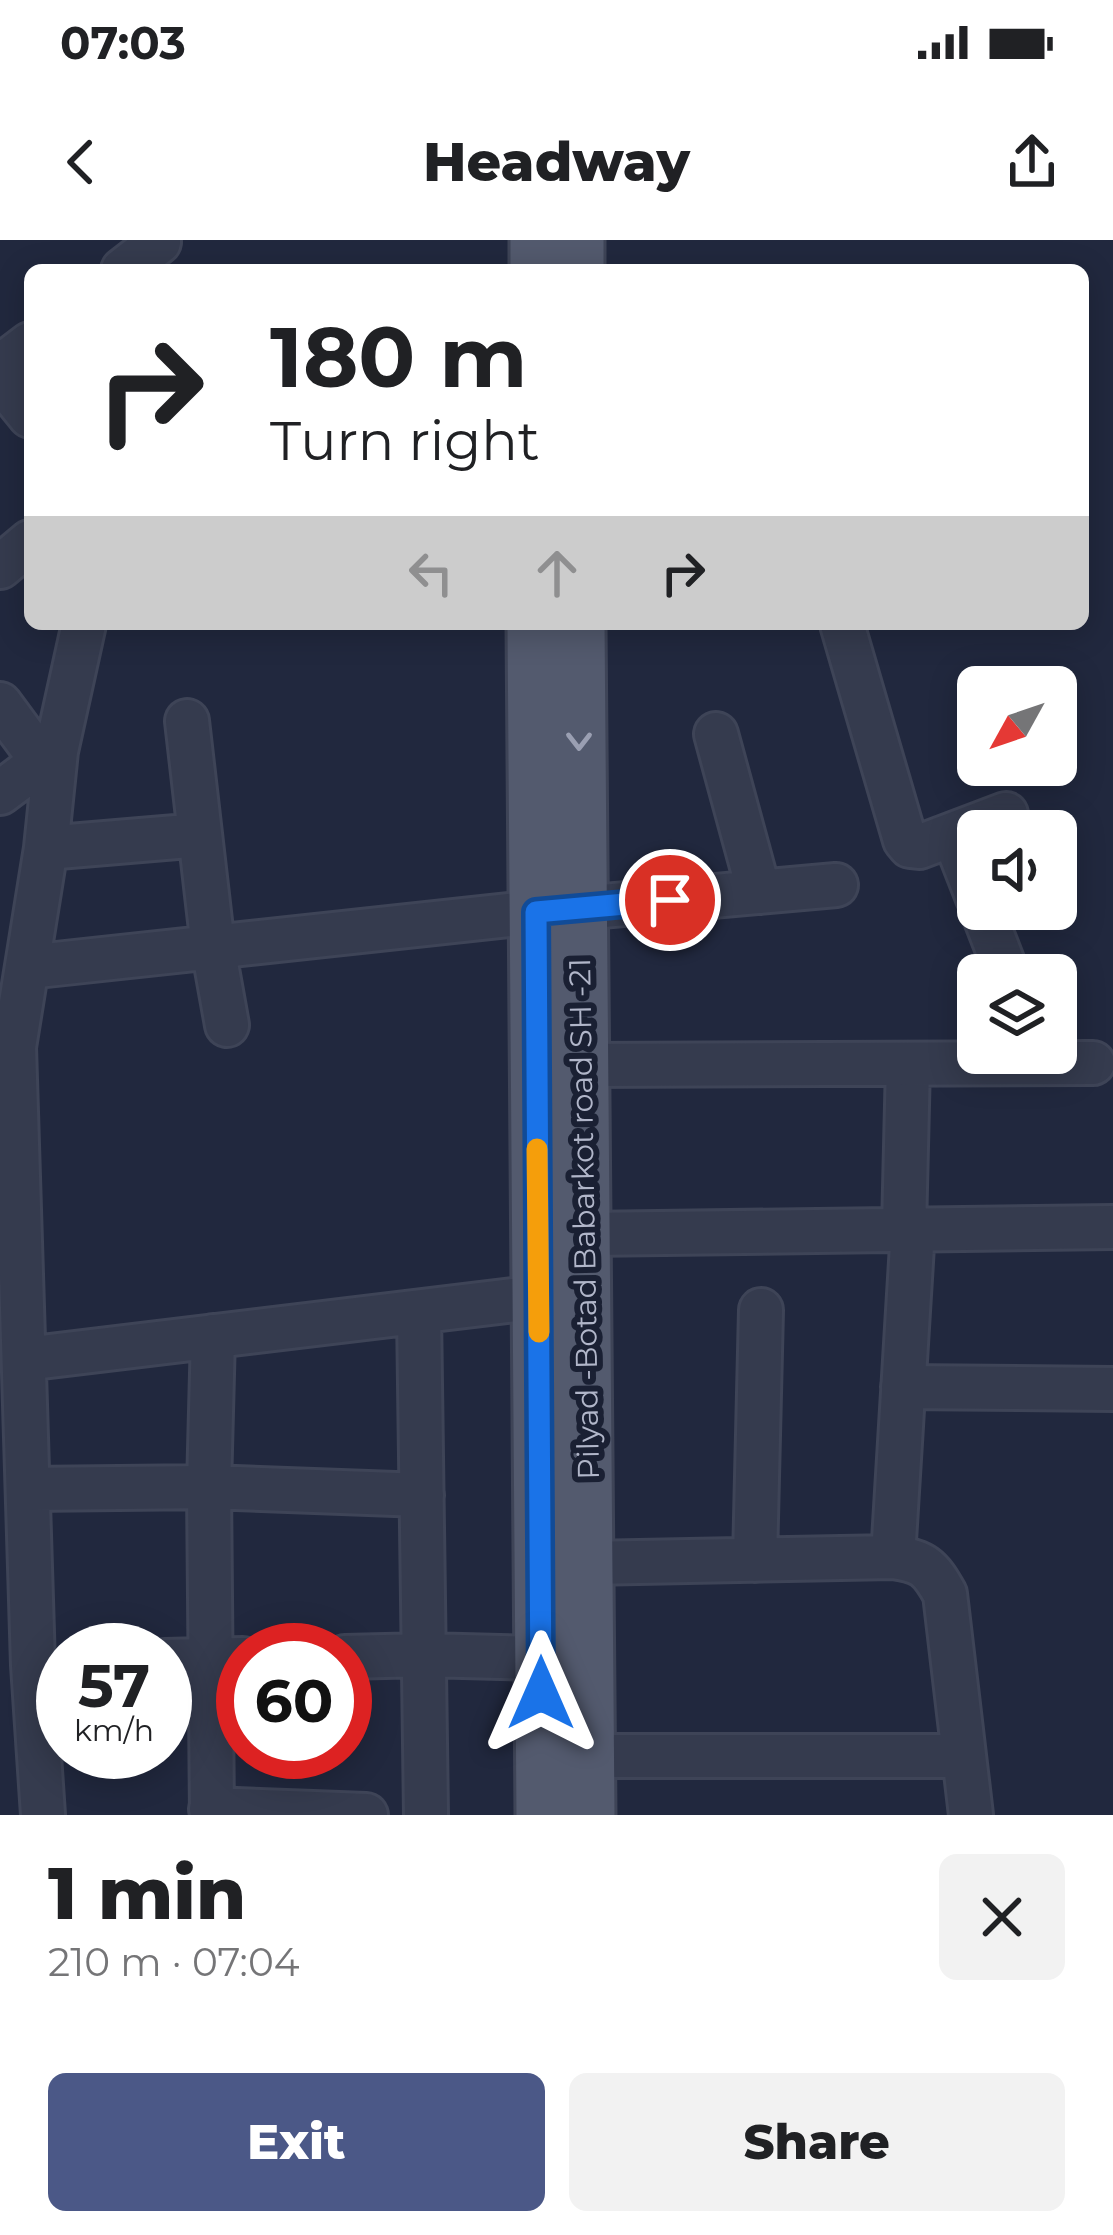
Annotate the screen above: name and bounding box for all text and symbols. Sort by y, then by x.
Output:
text: 07:03 [60,15,186,70]
icon: back [48,129,114,195]
text: Headway [423,129,690,195]
icon: share [999,129,1065,195]
text: 180 m [270,306,527,408]
icon: right [72,312,228,468]
text: Turn right [270,408,540,474]
icon: left [398,540,464,606]
icon: ahead [524,540,590,606]
icon: right [650,540,716,606]
north arrow [957,666,1077,786]
map controls [957,666,1077,1074]
one-way arrow [566,733,592,751]
button: sound [957,810,1077,930]
pin [619,849,721,951]
icon: arrive [637,867,703,933]
button: layers [957,954,1077,1074]
street label: Pilyad -Botad Babarkot road SH -21 [561,958,607,1480]
speed limit sign: 60 [216,1623,372,1779]
position arrow [478,1630,604,1756]
text: 57 [78,1649,150,1722]
text: km/h [74,1712,154,1749]
text: 1 min [48,1849,246,1937]
button: close [939,1854,1065,1980]
text: 210 m · 07:04 [48,1938,299,1986]
button: Exit [48,2073,545,2211]
button: Share [569,2073,1065,2211]

